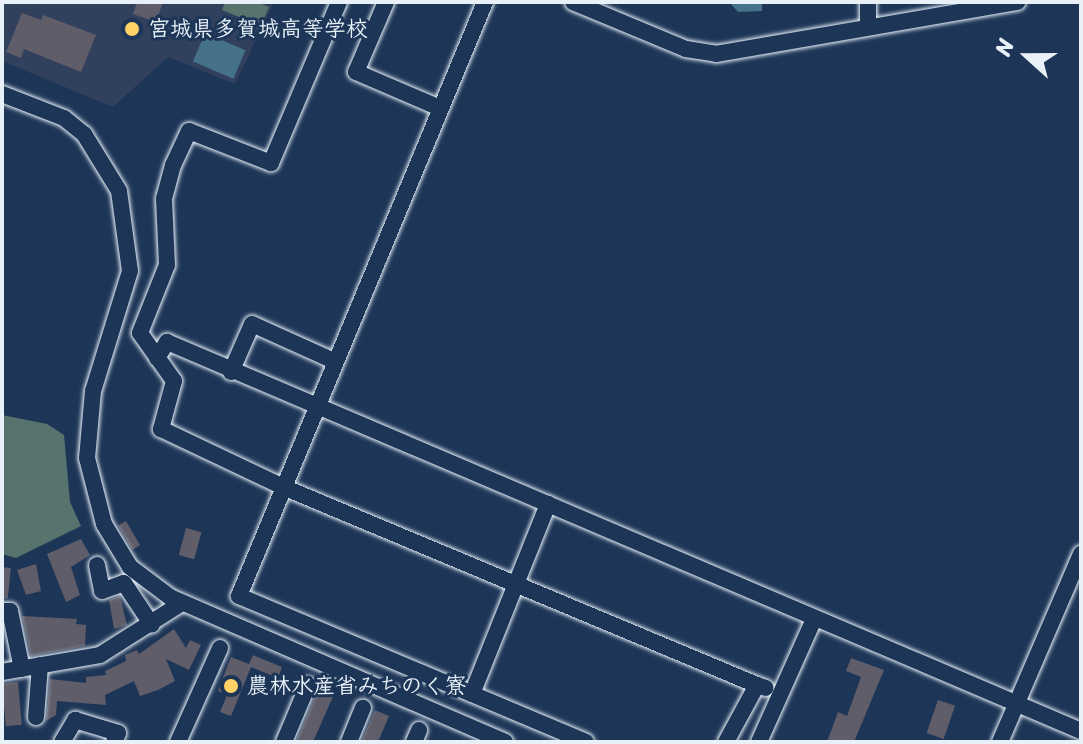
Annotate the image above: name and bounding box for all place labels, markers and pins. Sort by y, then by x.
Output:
place label: 宮城県多賀城高等学校 [148,16,368,42]
marker: 宮城県多賀城高等学校 [123,20,141,38]
place label: 農林水産省みちのく寮 [247,673,467,699]
marker: 農林水産省みちのく寮 [222,677,240,695]

